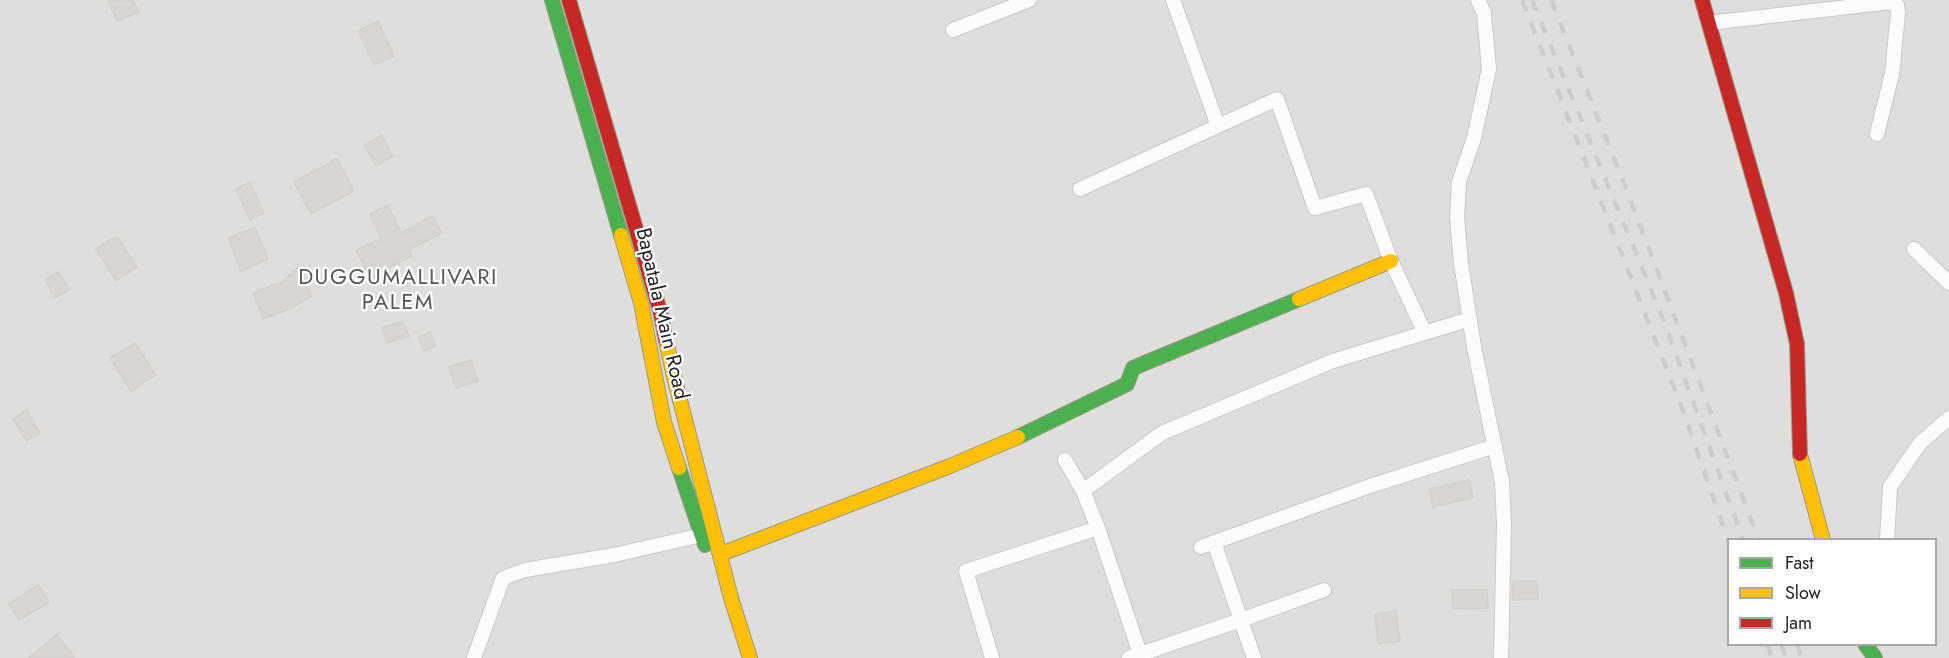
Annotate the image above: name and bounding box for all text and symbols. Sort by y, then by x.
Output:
street label: Bapatala Main Road [629,226,693,402]
district label: DUGGUMALLIVARI PALEM [298,266,498,318]
legend [1727,538,1937,646]
text: Fast [1785,550,1814,576]
text: Slow [1785,580,1821,606]
text: Jam [1785,610,1812,636]

